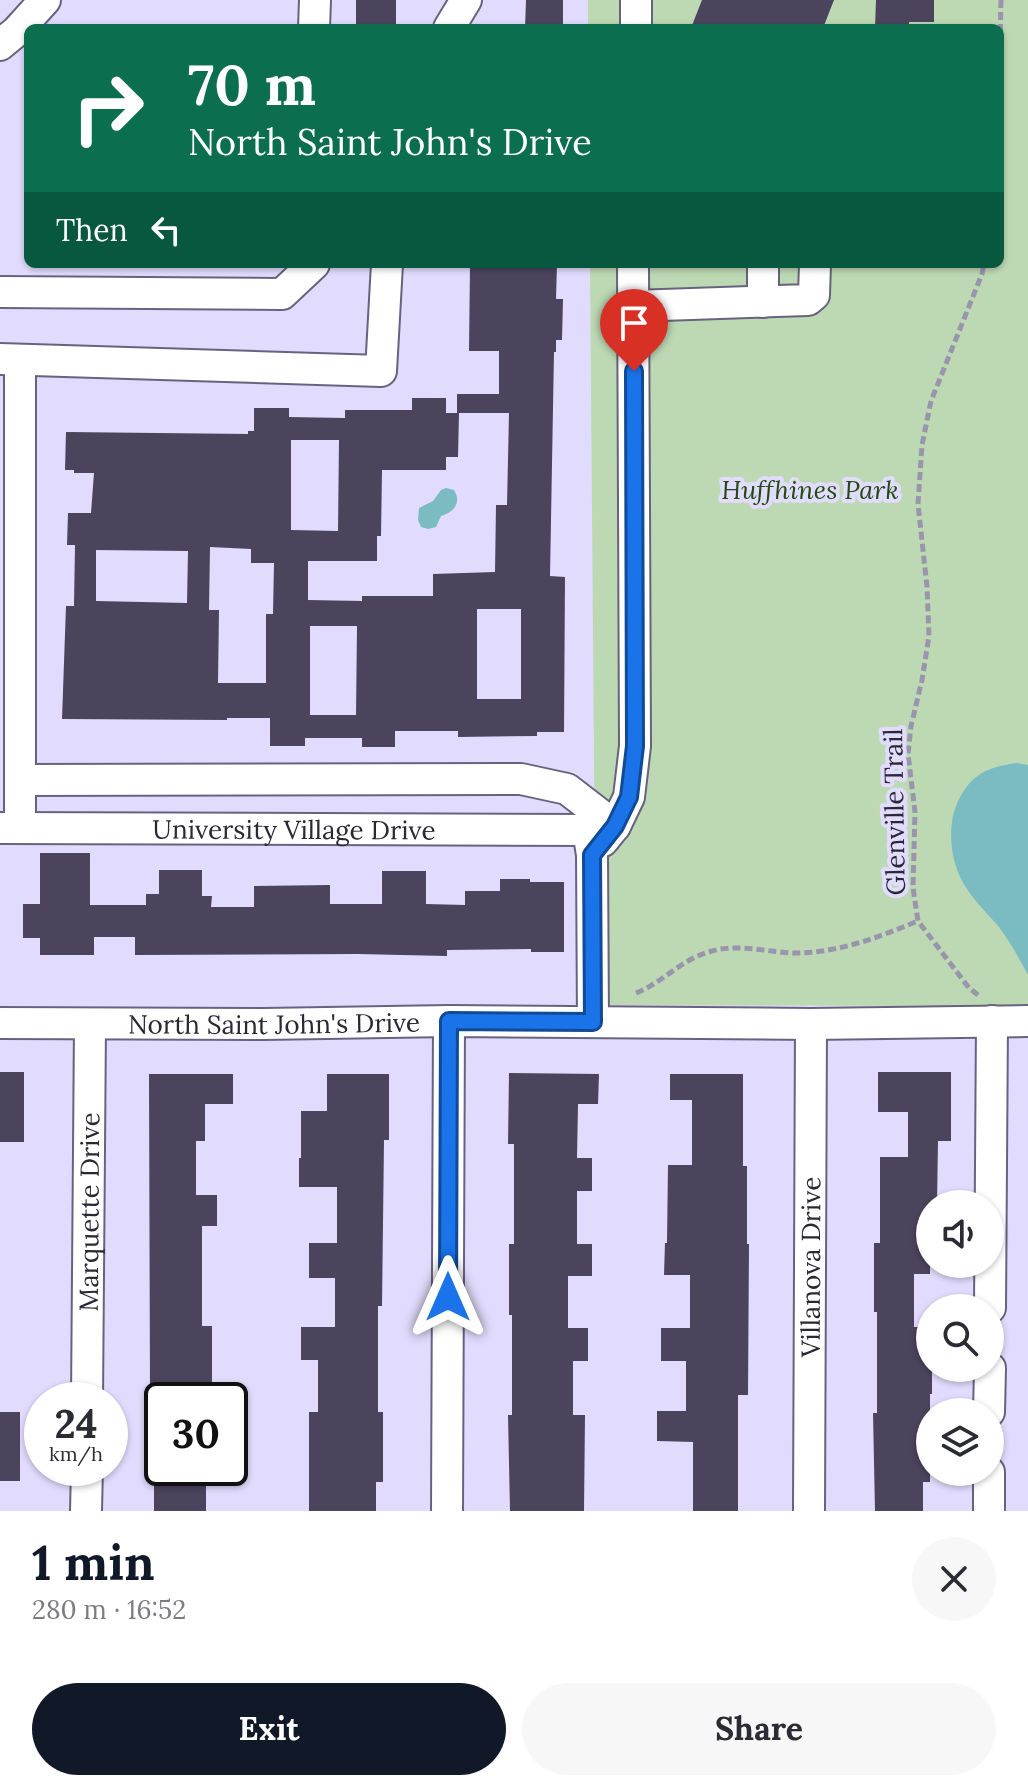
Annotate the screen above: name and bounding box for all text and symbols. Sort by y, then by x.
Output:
text: 70 m [188,49,316,120]
icon: right [56,56,160,160]
text: North Saint John's Drive [188,119,592,165]
icon: left [144,208,188,252]
text: Then [56,211,128,249]
pin [600,289,668,371]
icon: arrive [612,301,656,345]
park label: Huffhines Park [721,473,899,506]
street label: Glenville Trail [876,728,912,896]
street label: University Village Drive [152,812,436,846]
street label: North Saint John's Drive [128,1005,420,1041]
street label: Marquette Drive [71,1112,106,1312]
street label: Villanova Drive [793,1177,827,1358]
map controls [916,1190,1004,1486]
button: sound [916,1190,1004,1278]
position arrow [406,1255,490,1339]
button: search [916,1294,1004,1382]
speed limit sign: 30 [144,1382,248,1486]
text: 24 [54,1398,98,1449]
button: layers [916,1398,1004,1486]
text: km/h [49,1441,103,1466]
text: 1 min [32,1532,155,1593]
button: close [912,1537,996,1621]
text: 280 m · 16:52 [32,1593,186,1626]
button: Exit [32,1683,506,1775]
button: Share [522,1683,996,1775]

